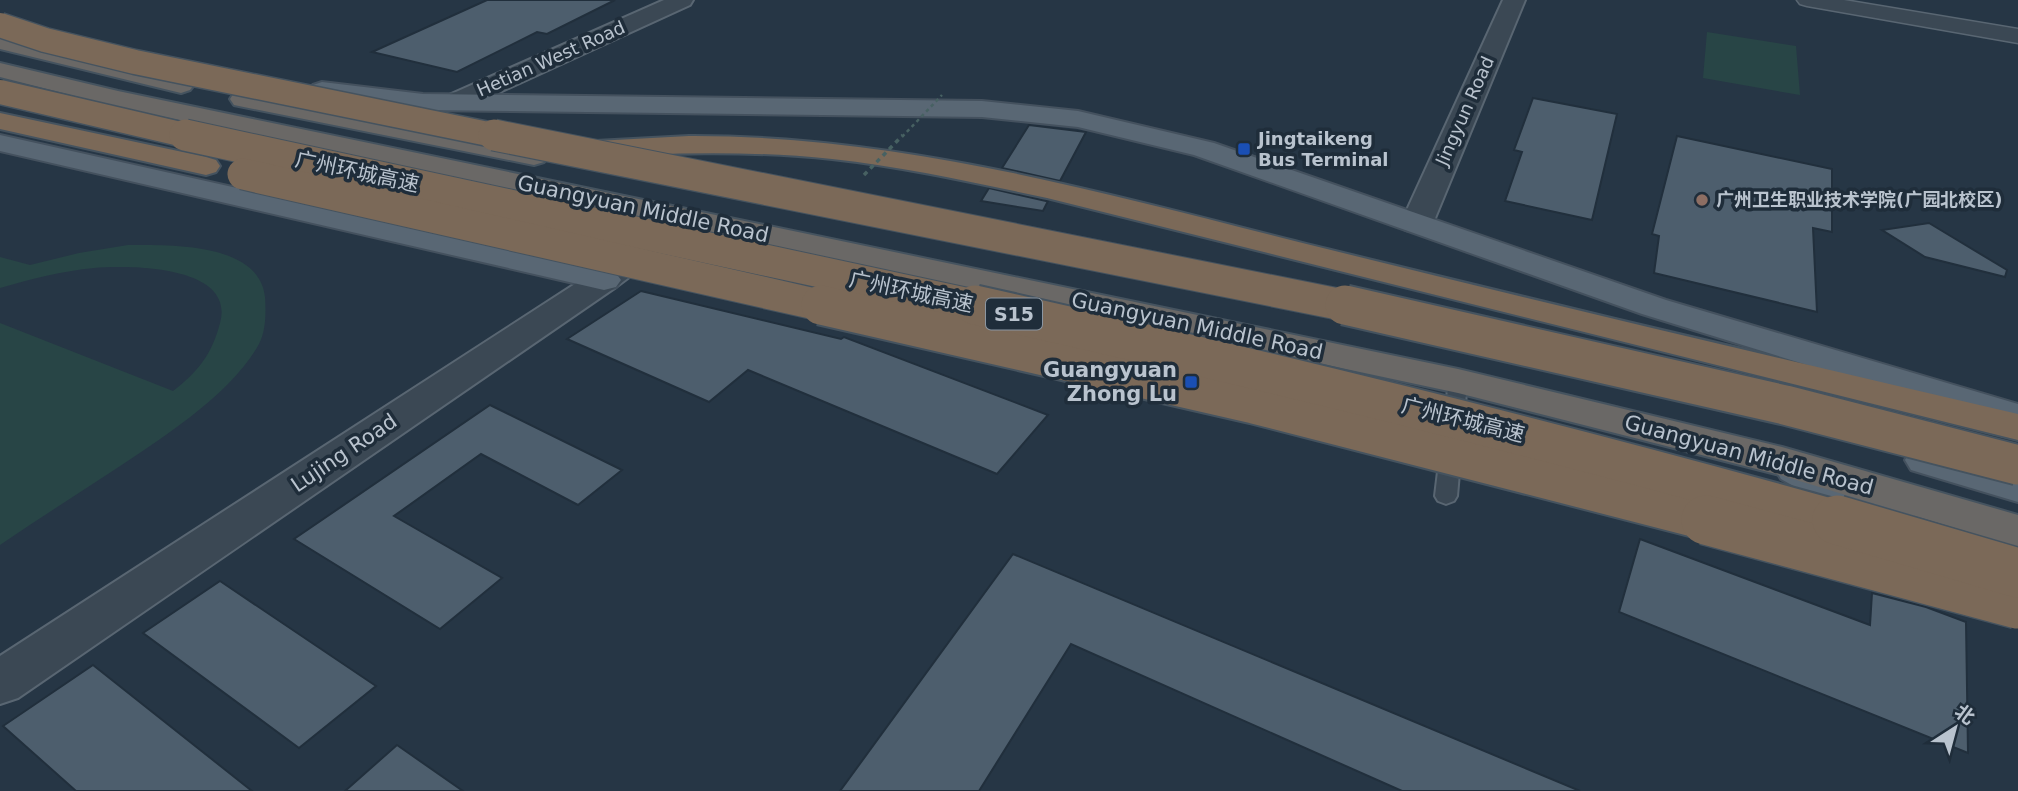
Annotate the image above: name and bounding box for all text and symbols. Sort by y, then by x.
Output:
street label: Hetian West Road [473,16,628,101]
street label: Jingyun Road [1431,53,1498,170]
place label: Jingtaikeng Bus Terminal [1256,128,1389,170]
marker: Jingtaikeng Bus Terminal [1236,141,1252,157]
street label: 广州环城高速 [293,147,421,197]
street label: Guangyuan Middle Road [515,171,771,247]
place label: 广州卫生职业技术学院(广园北校区) [1716,189,2002,210]
marker: 广州卫生职业技术学院(广园北校区) [1694,192,1710,208]
street label: 广州环城高速 [847,267,975,317]
street label: Guangyuan Middle Road [1069,288,1325,364]
road number: S15 [986,298,1042,330]
place label: Guangyuan Zhong Lu [1043,358,1177,406]
marker: Guangyuan Zhong Lu [1183,374,1199,390]
street label: 广州环城高速 [1399,393,1527,447]
street label: Lujing Road [287,409,401,497]
street label: Guangyuan Middle Road [1622,410,1876,500]
north arrow [1920,693,1990,763]
text: 北 [1951,700,1979,729]

